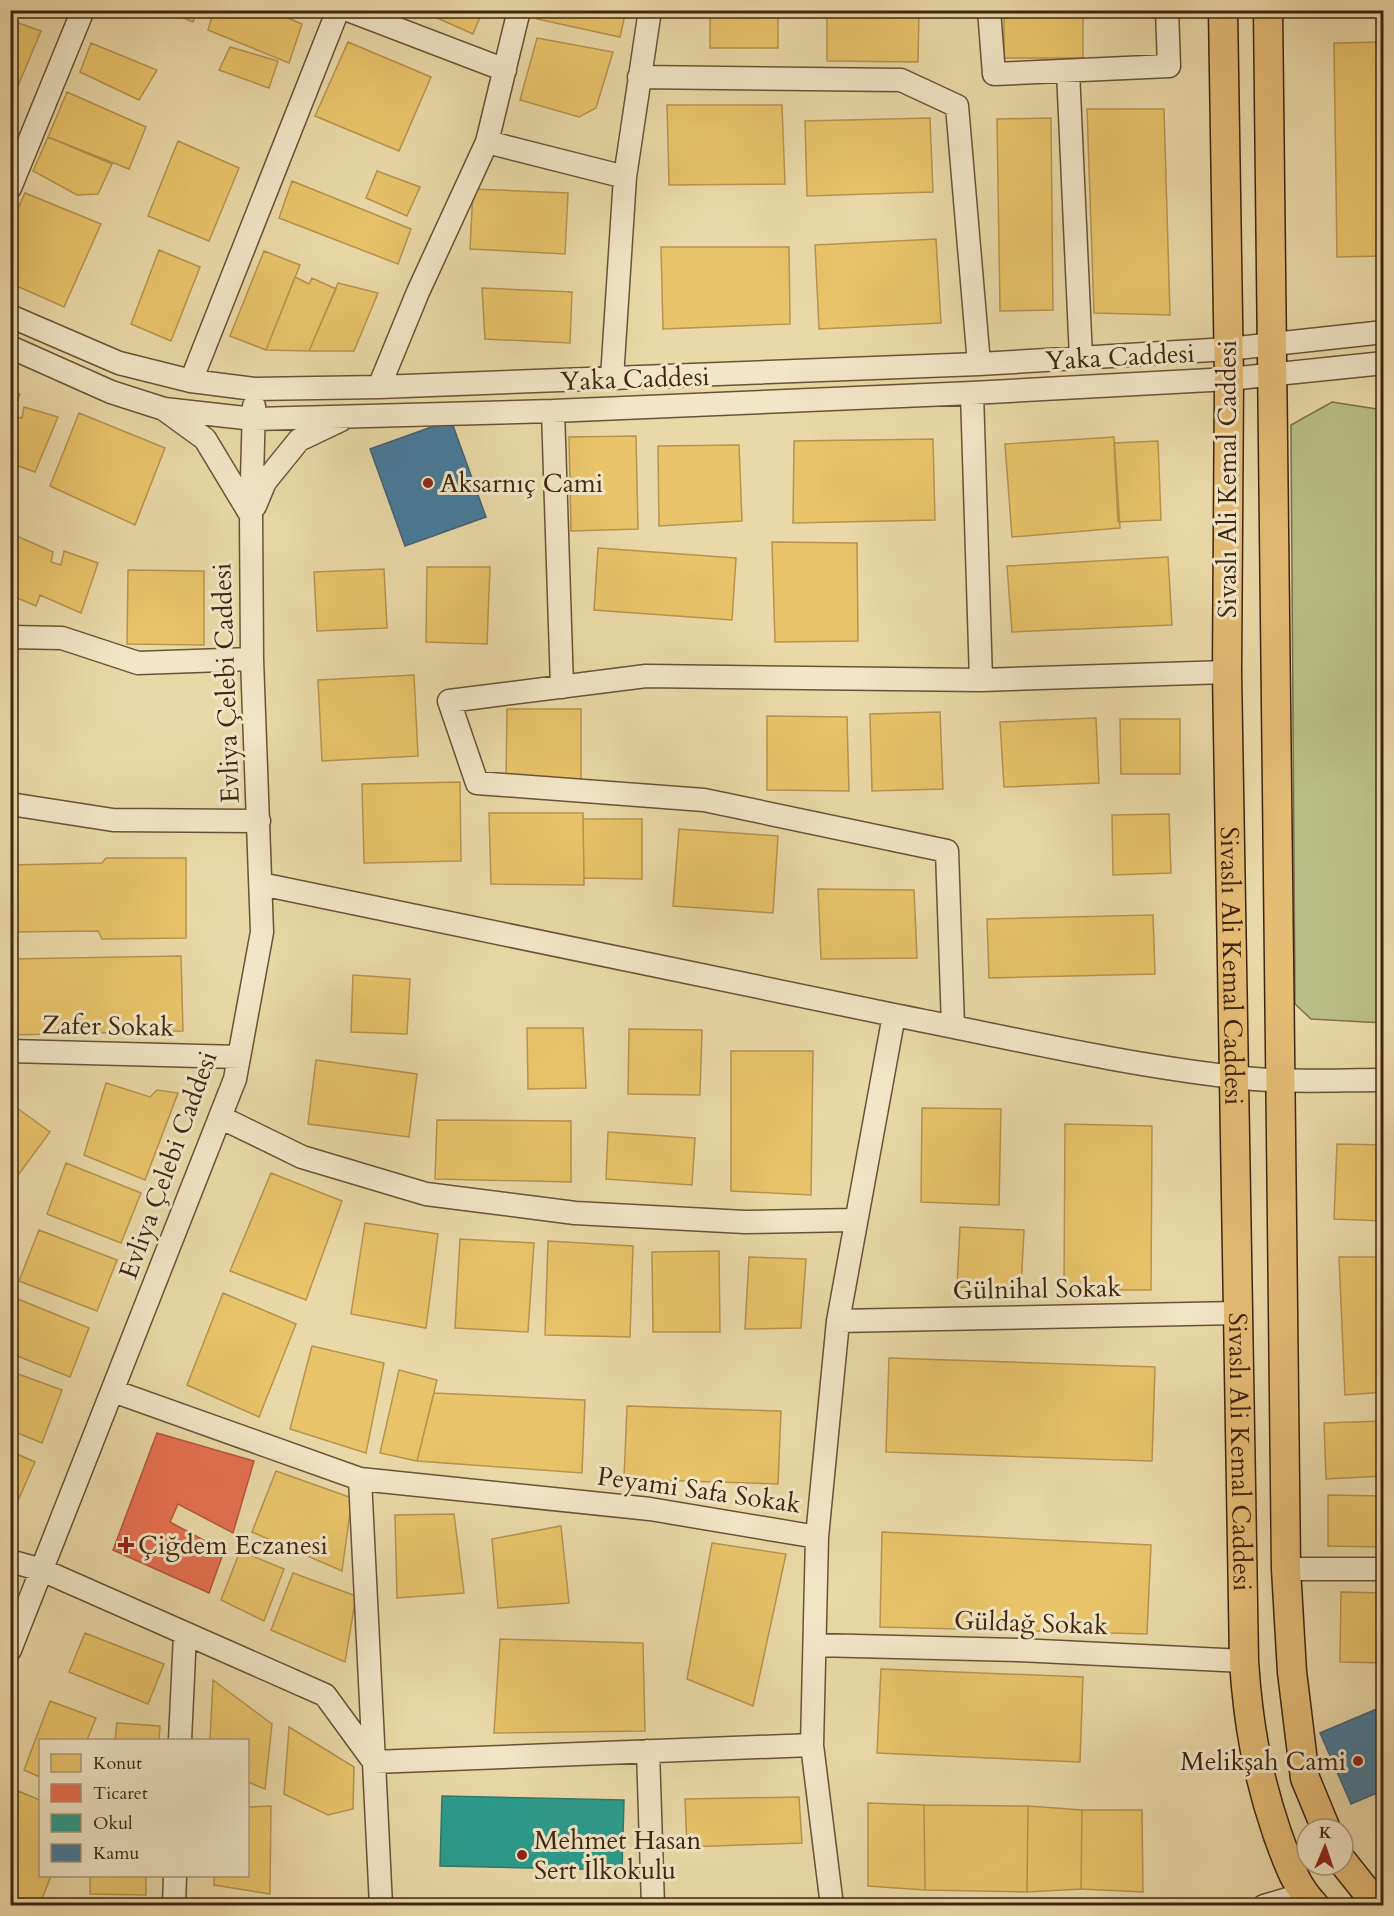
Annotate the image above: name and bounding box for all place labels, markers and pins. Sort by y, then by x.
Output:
place label: Aksarnıç Cami [440,466,603,501]
marker: Aksarnıç Cami [421,476,435,490]
place label: Çiğdem Eczanesi [138,1528,328,1563]
marker: Çiğdem Eczanesi [119,1538,133,1552]
place label: Melikşah Cami [1180,1744,1346,1779]
marker: Melikşah Cami [1351,1754,1365,1768]
place label: Mehmet Hasan Sert İlkokulu [534,1823,701,1888]
marker: Mehmet Hasan Sert İlkokulu [515,1848,529,1862]

